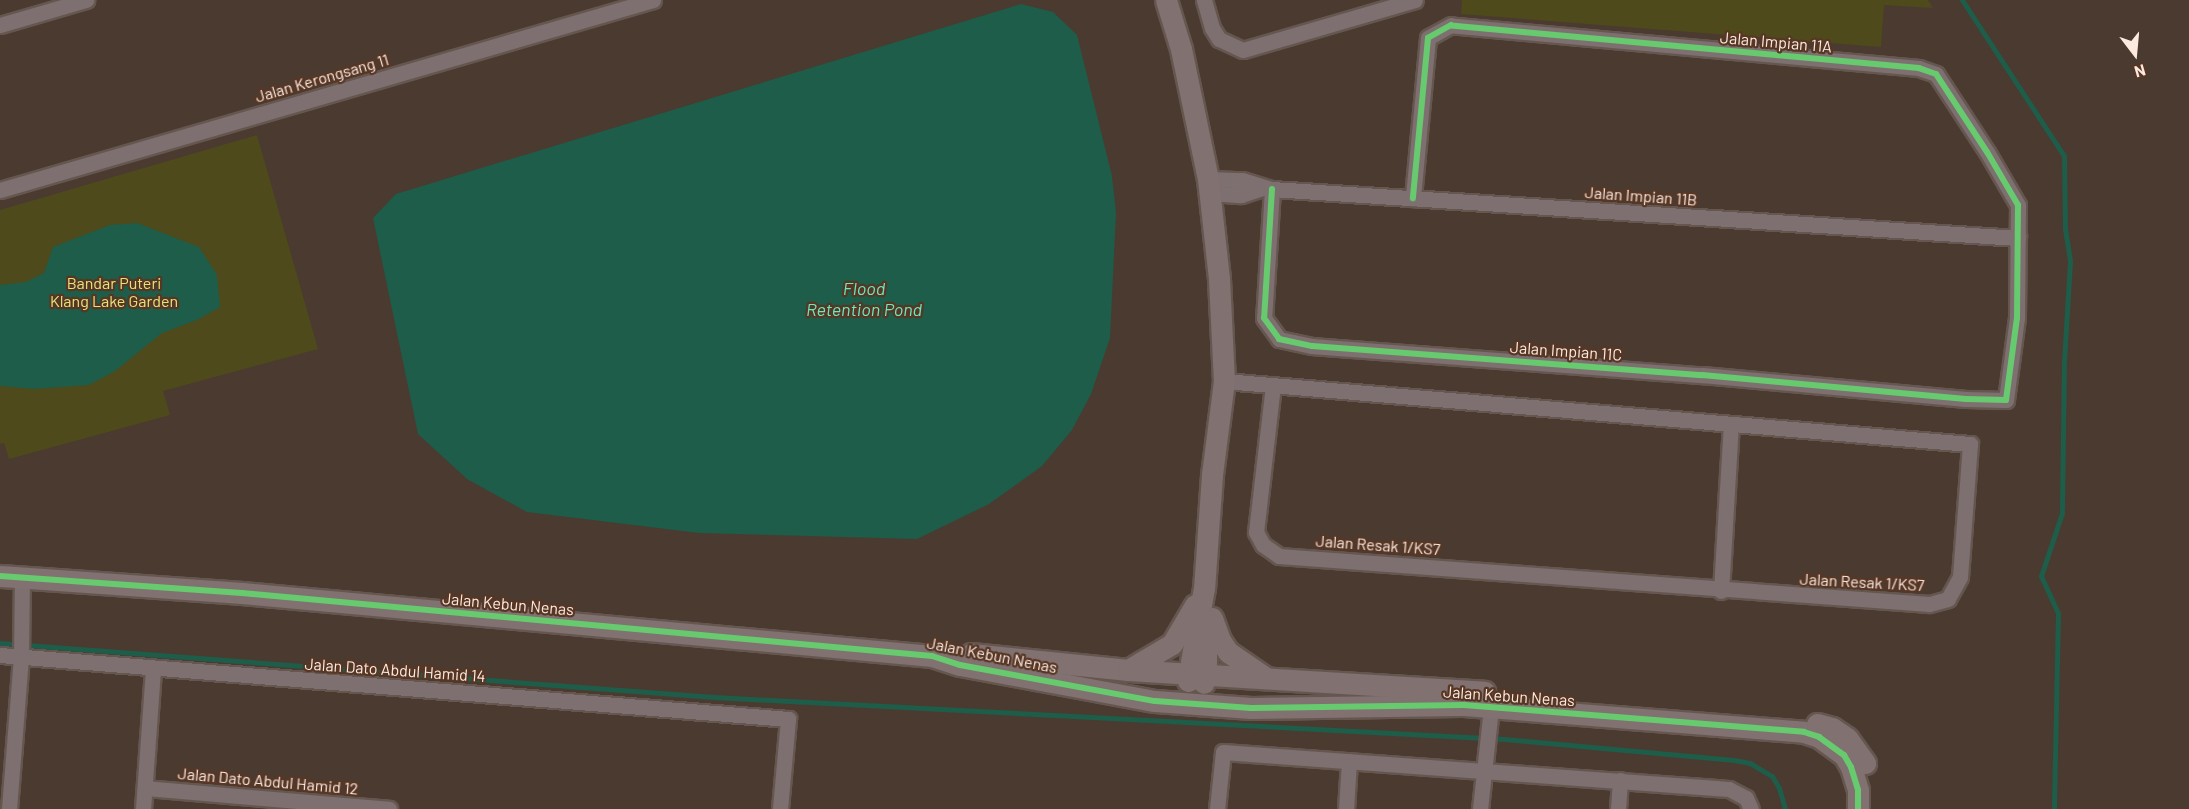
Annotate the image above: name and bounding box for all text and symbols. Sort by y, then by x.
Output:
north arrow [2105,24,2165,84]
street label: Jalan Impian 11A [1719,28,1833,56]
street label: Jalan Kerongsang 11 [253,50,391,106]
text: N [2132,61,2148,82]
street label: Jalan Impian 11B [1584,182,1698,210]
park label: Bandar Puteri Klang Lake Garden [50,273,178,311]
water label: Flood Retention Pond [806,278,922,320]
street label: Jalan Impian 11C [1509,338,1623,364]
street label: Jalan Resak 1/KS7 [1315,531,1441,559]
street label: Jalan Resak 1/KS7 [1799,569,1925,595]
street label: Jalan Kebun Nenas [441,589,575,619]
street label: Jalan Kebun Nenas [925,633,1059,677]
street label: Jalan Dato Abdul Hamid 14 [304,654,486,686]
street label: Jalan Kebun Nenas [1442,682,1576,710]
street label: Jalan Dato Abdul Hamid 12 [177,764,359,798]

